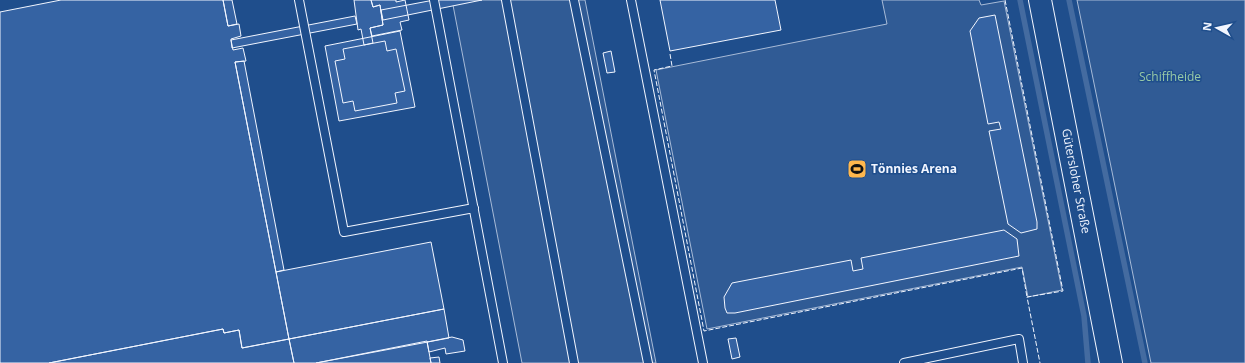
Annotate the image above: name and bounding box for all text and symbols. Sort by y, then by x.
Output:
north arrow [1197,8,1237,48]
text: N [1199,21,1215,32]
park label: Schiffheide [1139,68,1201,85]
street label: Gütersloher Straße [1058,127,1095,235]
sports icon: Tönnies Arena [846,158,868,180]
place label: Tönnies Arena [871,160,957,177]

